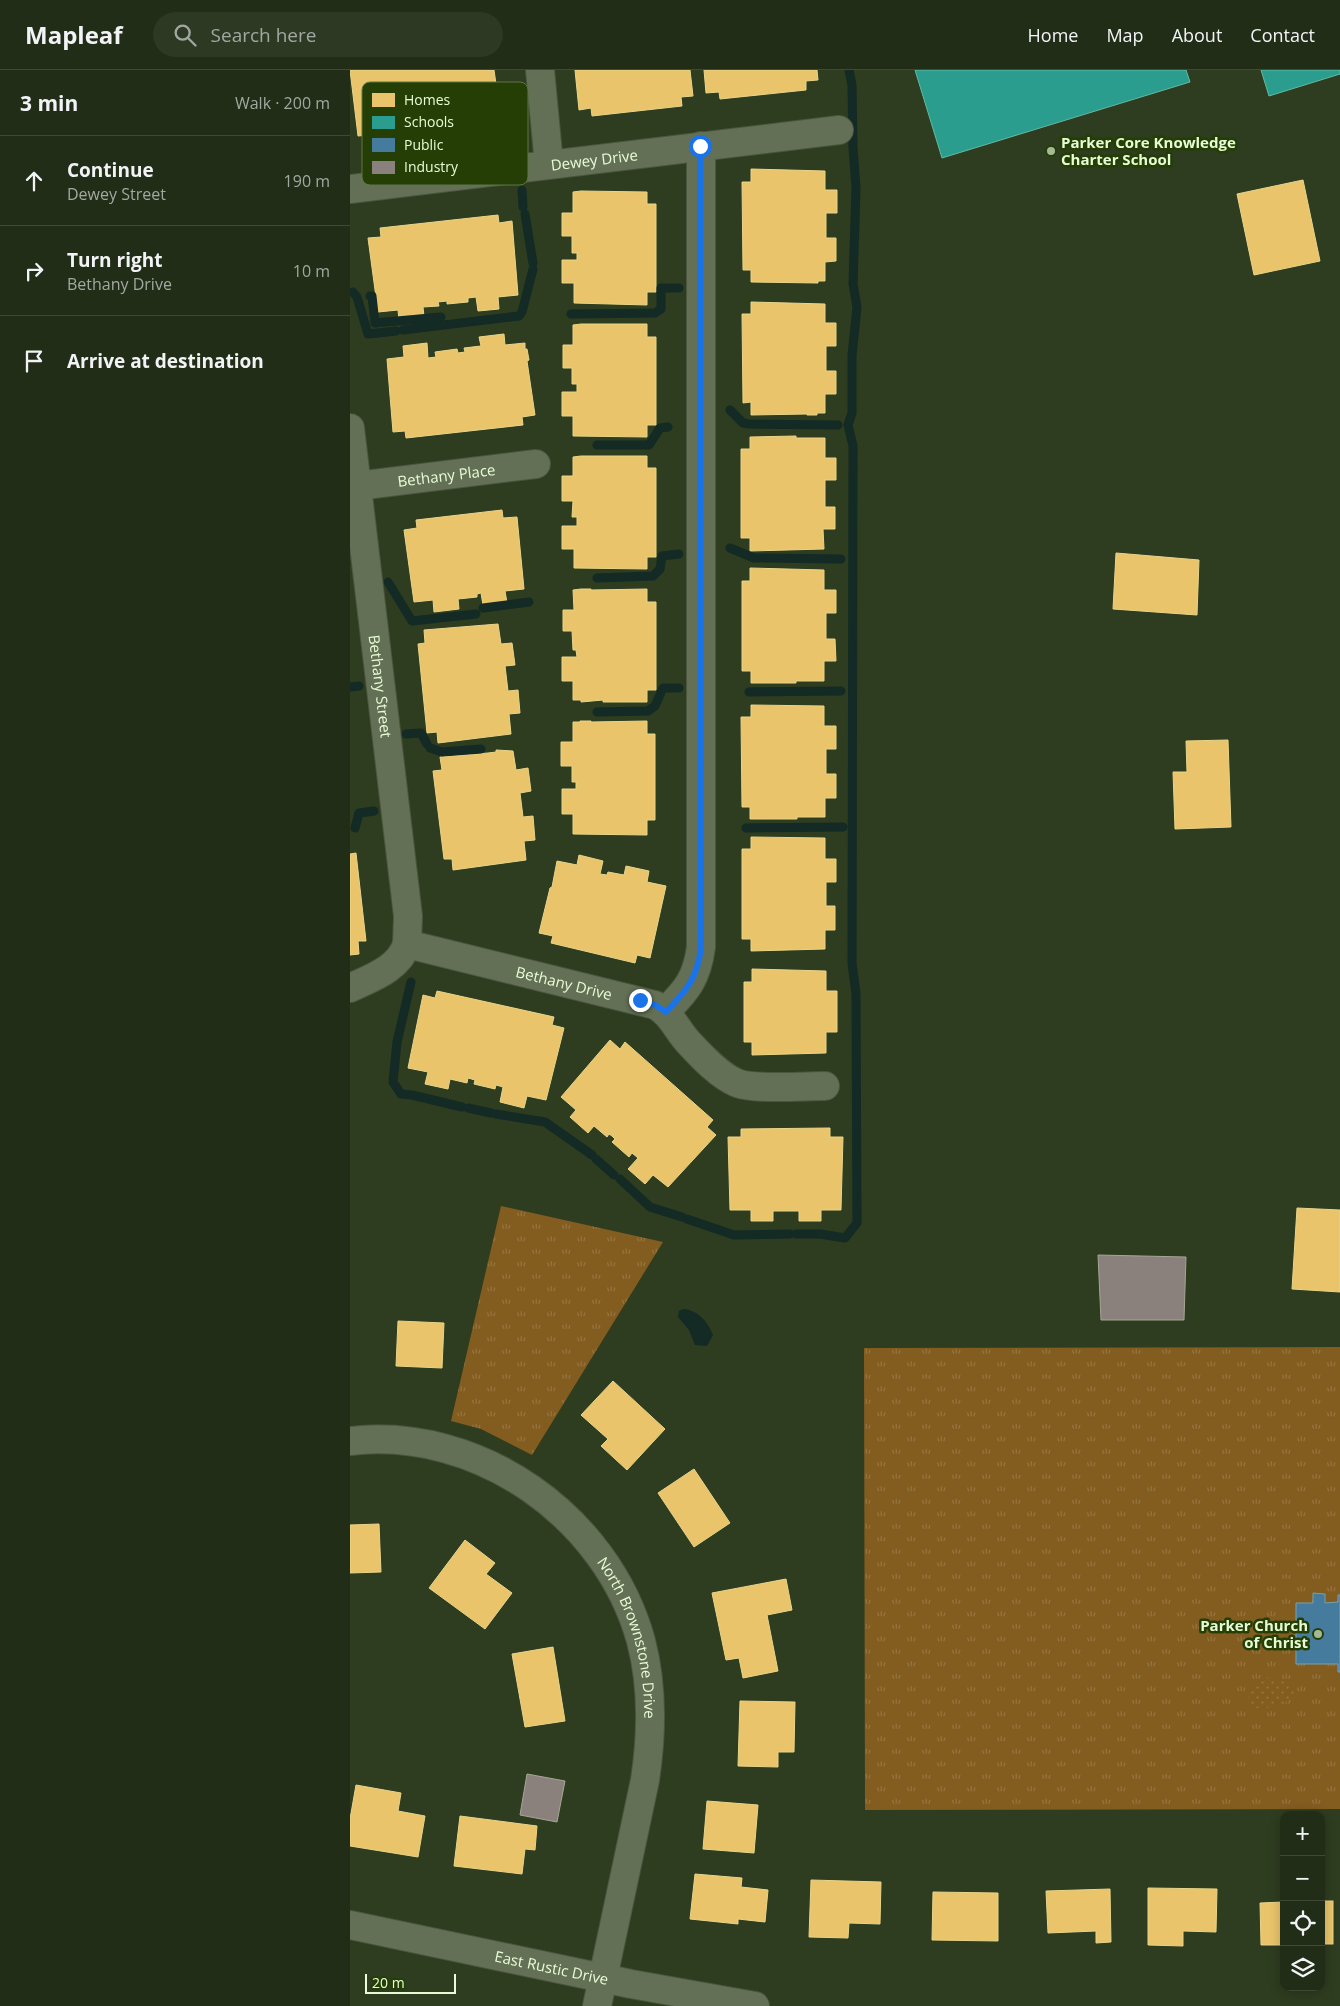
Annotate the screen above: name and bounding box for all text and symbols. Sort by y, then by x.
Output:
search box [153,12,503,57]
text: Mapleaf [25,18,123,51]
icon: search [171,21,199,49]
text: Search here [211,22,316,48]
text: Home [1028,23,1078,47]
text: Map [1106,23,1144,47]
text: About [1172,23,1222,47]
text: Contact [1250,23,1315,47]
legend [362,82,528,185]
text: 3 min [20,89,78,117]
text: Homes [404,90,451,109]
text: Walk · 200 m [235,92,330,114]
text: Schools [404,112,454,131]
place label: Parker Core Knowledge Charter School [1061,132,1236,169]
text: Public [404,135,444,154]
route start [689,135,712,158]
street label: Dewey Drive [550,144,639,175]
marker: Parker Core Knowledge Charter School [1045,145,1057,157]
text: Continue [67,157,154,183]
text: Industry [404,157,459,176]
icon: ahead [20,167,48,195]
text: 190 m [284,170,330,192]
text: Dewey Street [67,183,166,205]
text: Turn right [67,247,162,273]
icon: right [20,257,48,285]
text: 10 m [293,260,330,282]
text: Bethany Drive [67,273,172,295]
icon: arrive [20,347,48,375]
text: Arrive at destination [67,348,264,374]
street label: Bethany Place [396,459,496,491]
street label: Bethany Street [365,634,397,739]
street label: Bethany Drive [514,961,614,1004]
route end [629,989,652,1012]
street label: North Brownstone Drive [593,1553,660,1719]
place label: Parker Church of Christ [1200,1615,1308,1652]
marker: Parker Church of Christ [1312,1628,1324,1640]
map controls [1280,1811,1325,1991]
button: + [1280,1811,1325,1856]
button: − [1280,1856,1325,1901]
button: locate [1280,1901,1325,1946]
street label: East Rustic Drive [493,1946,610,1989]
button: layers [1280,1946,1325,1991]
scale bar [365,1971,456,1994]
text: 20 m [372,1973,405,1992]

